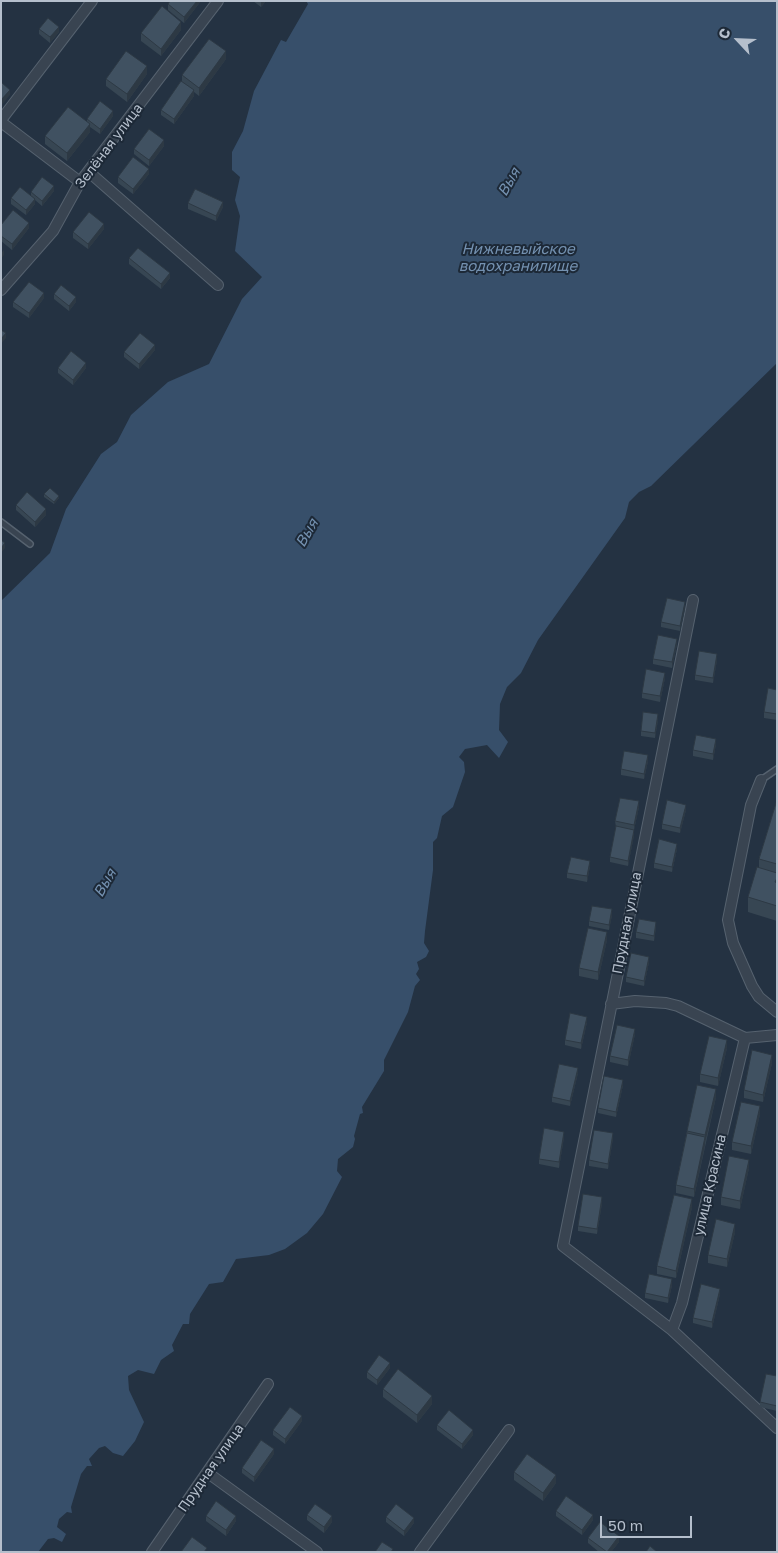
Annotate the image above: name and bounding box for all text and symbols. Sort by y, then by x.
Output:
north arrow [713,15,763,65]
text: С [714,25,734,42]
street label: Зелёная улица [72,100,146,192]
water label: Выя [494,165,524,199]
water label: Нижневыйское водохранилище [459,240,577,275]
water label: Выя [292,516,322,550]
water label: Выя [90,866,120,900]
street label: Прудная улица [609,871,645,975]
street label: улица Красина [690,1133,730,1237]
street label: Прудная улица [174,1421,248,1515]
scale bar [603,1506,696,1538]
text: 50 m [608,1516,643,1534]

